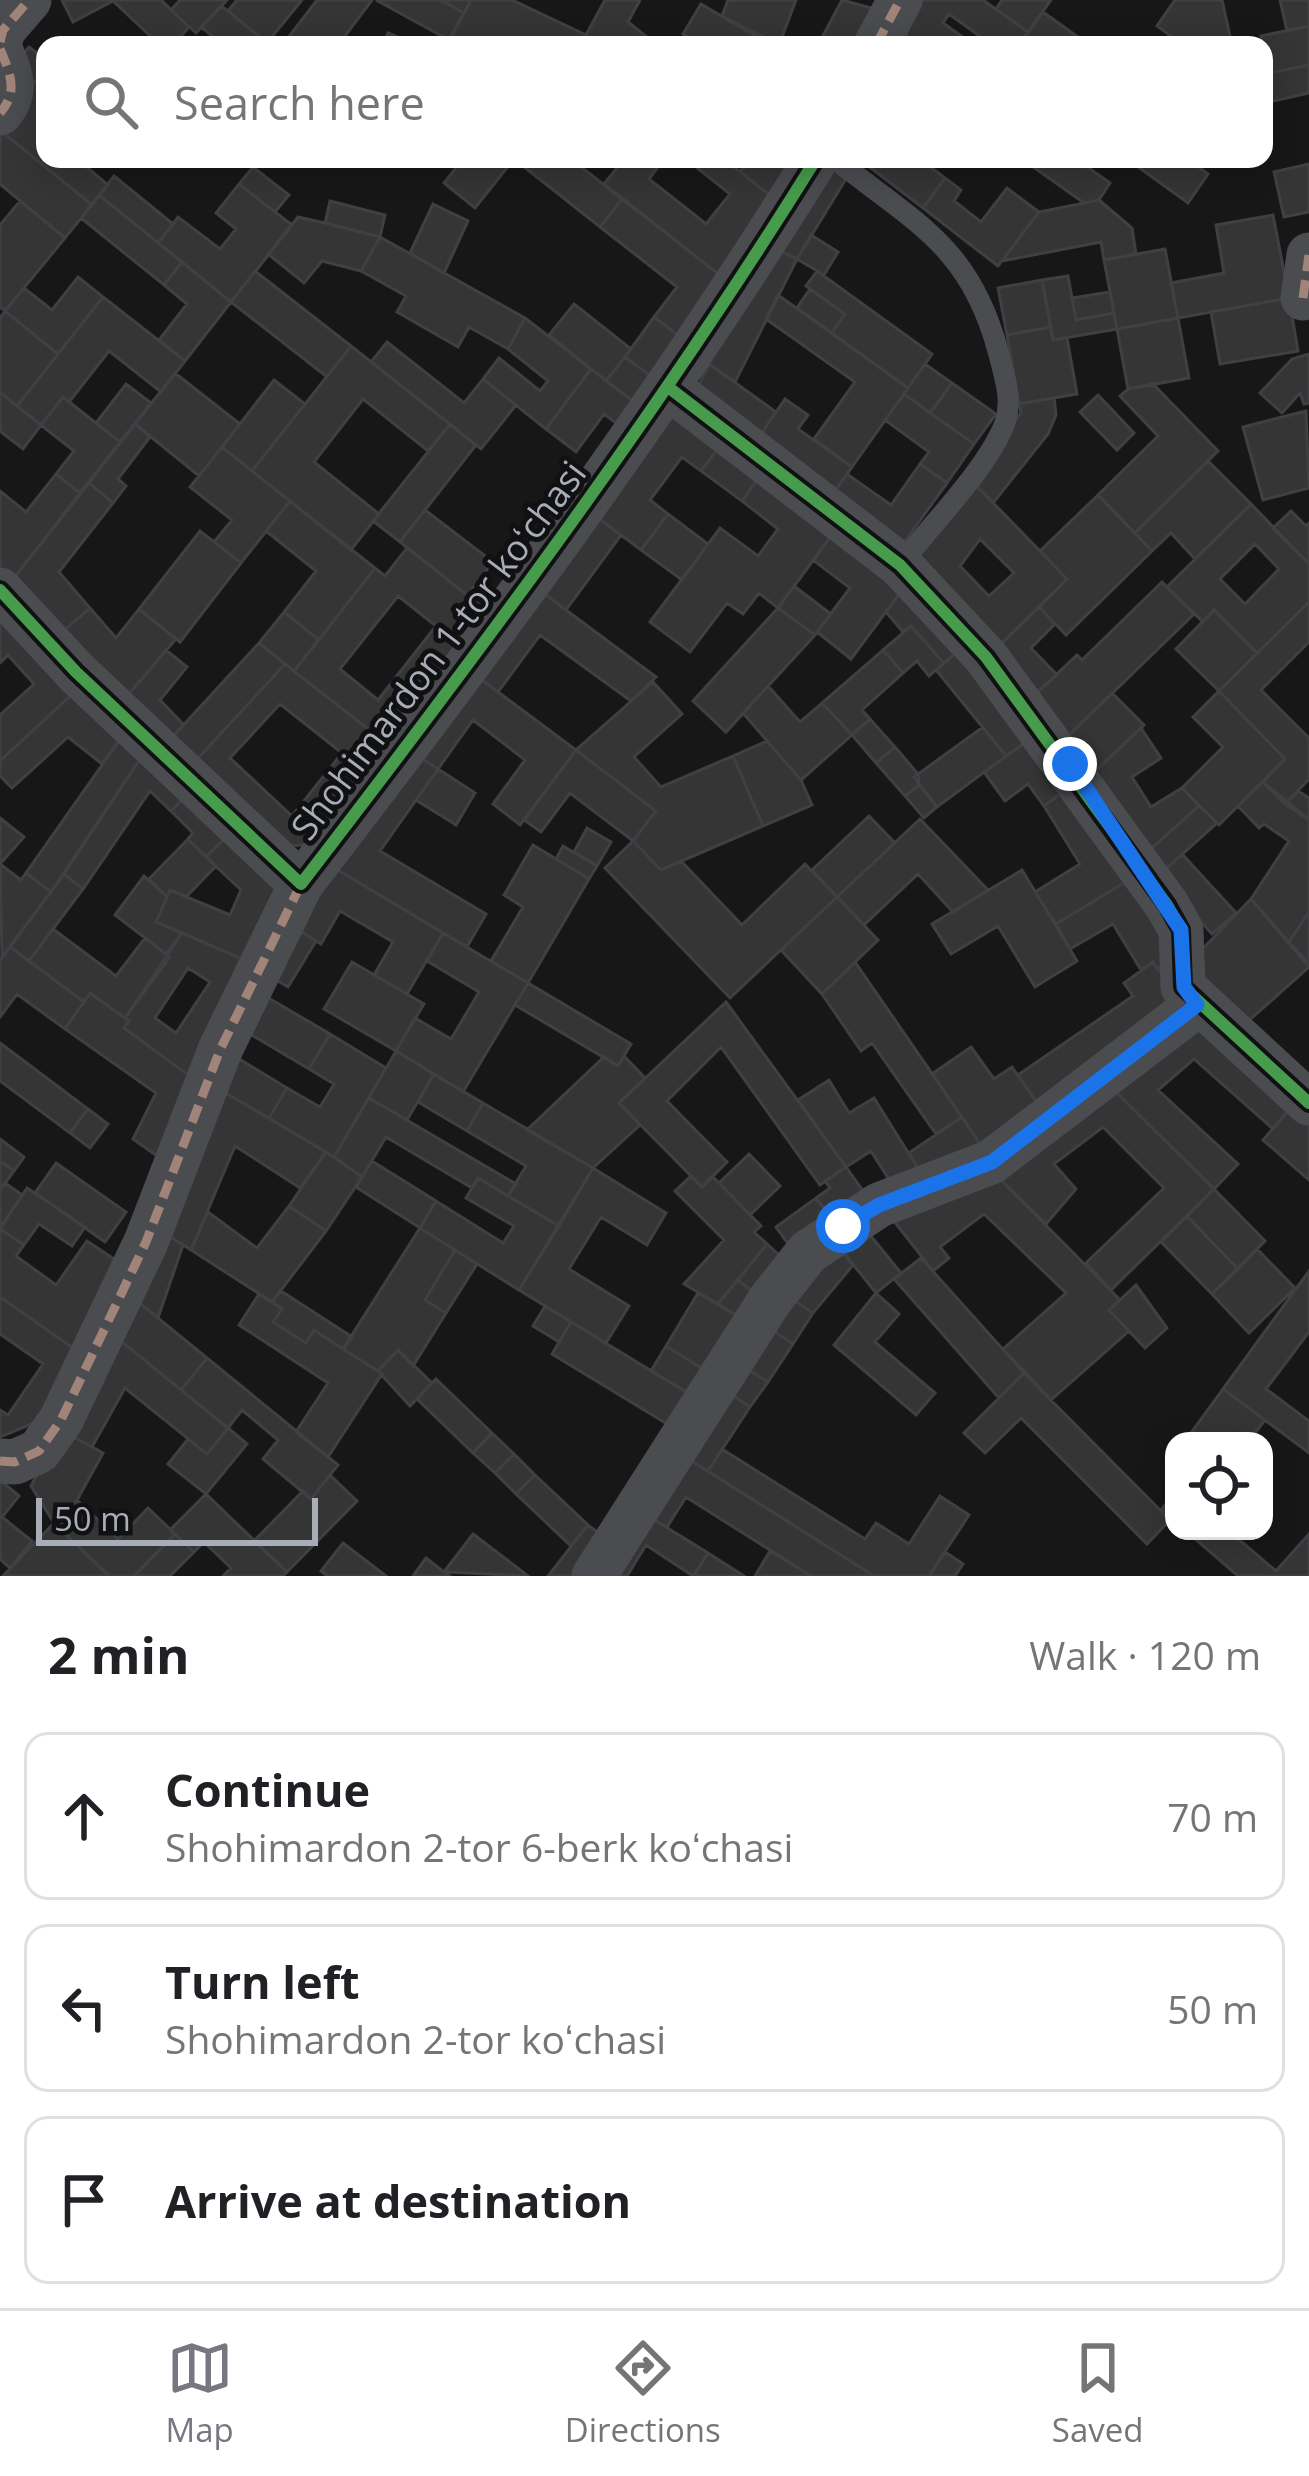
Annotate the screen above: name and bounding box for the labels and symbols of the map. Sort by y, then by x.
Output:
street label: Shohimardon 1-tor koʻchasi [279,451,597,849]
route end [1043,737,1097,791]
route start [816,1199,870,1253]
scale bar [36,1492,318,1545]

